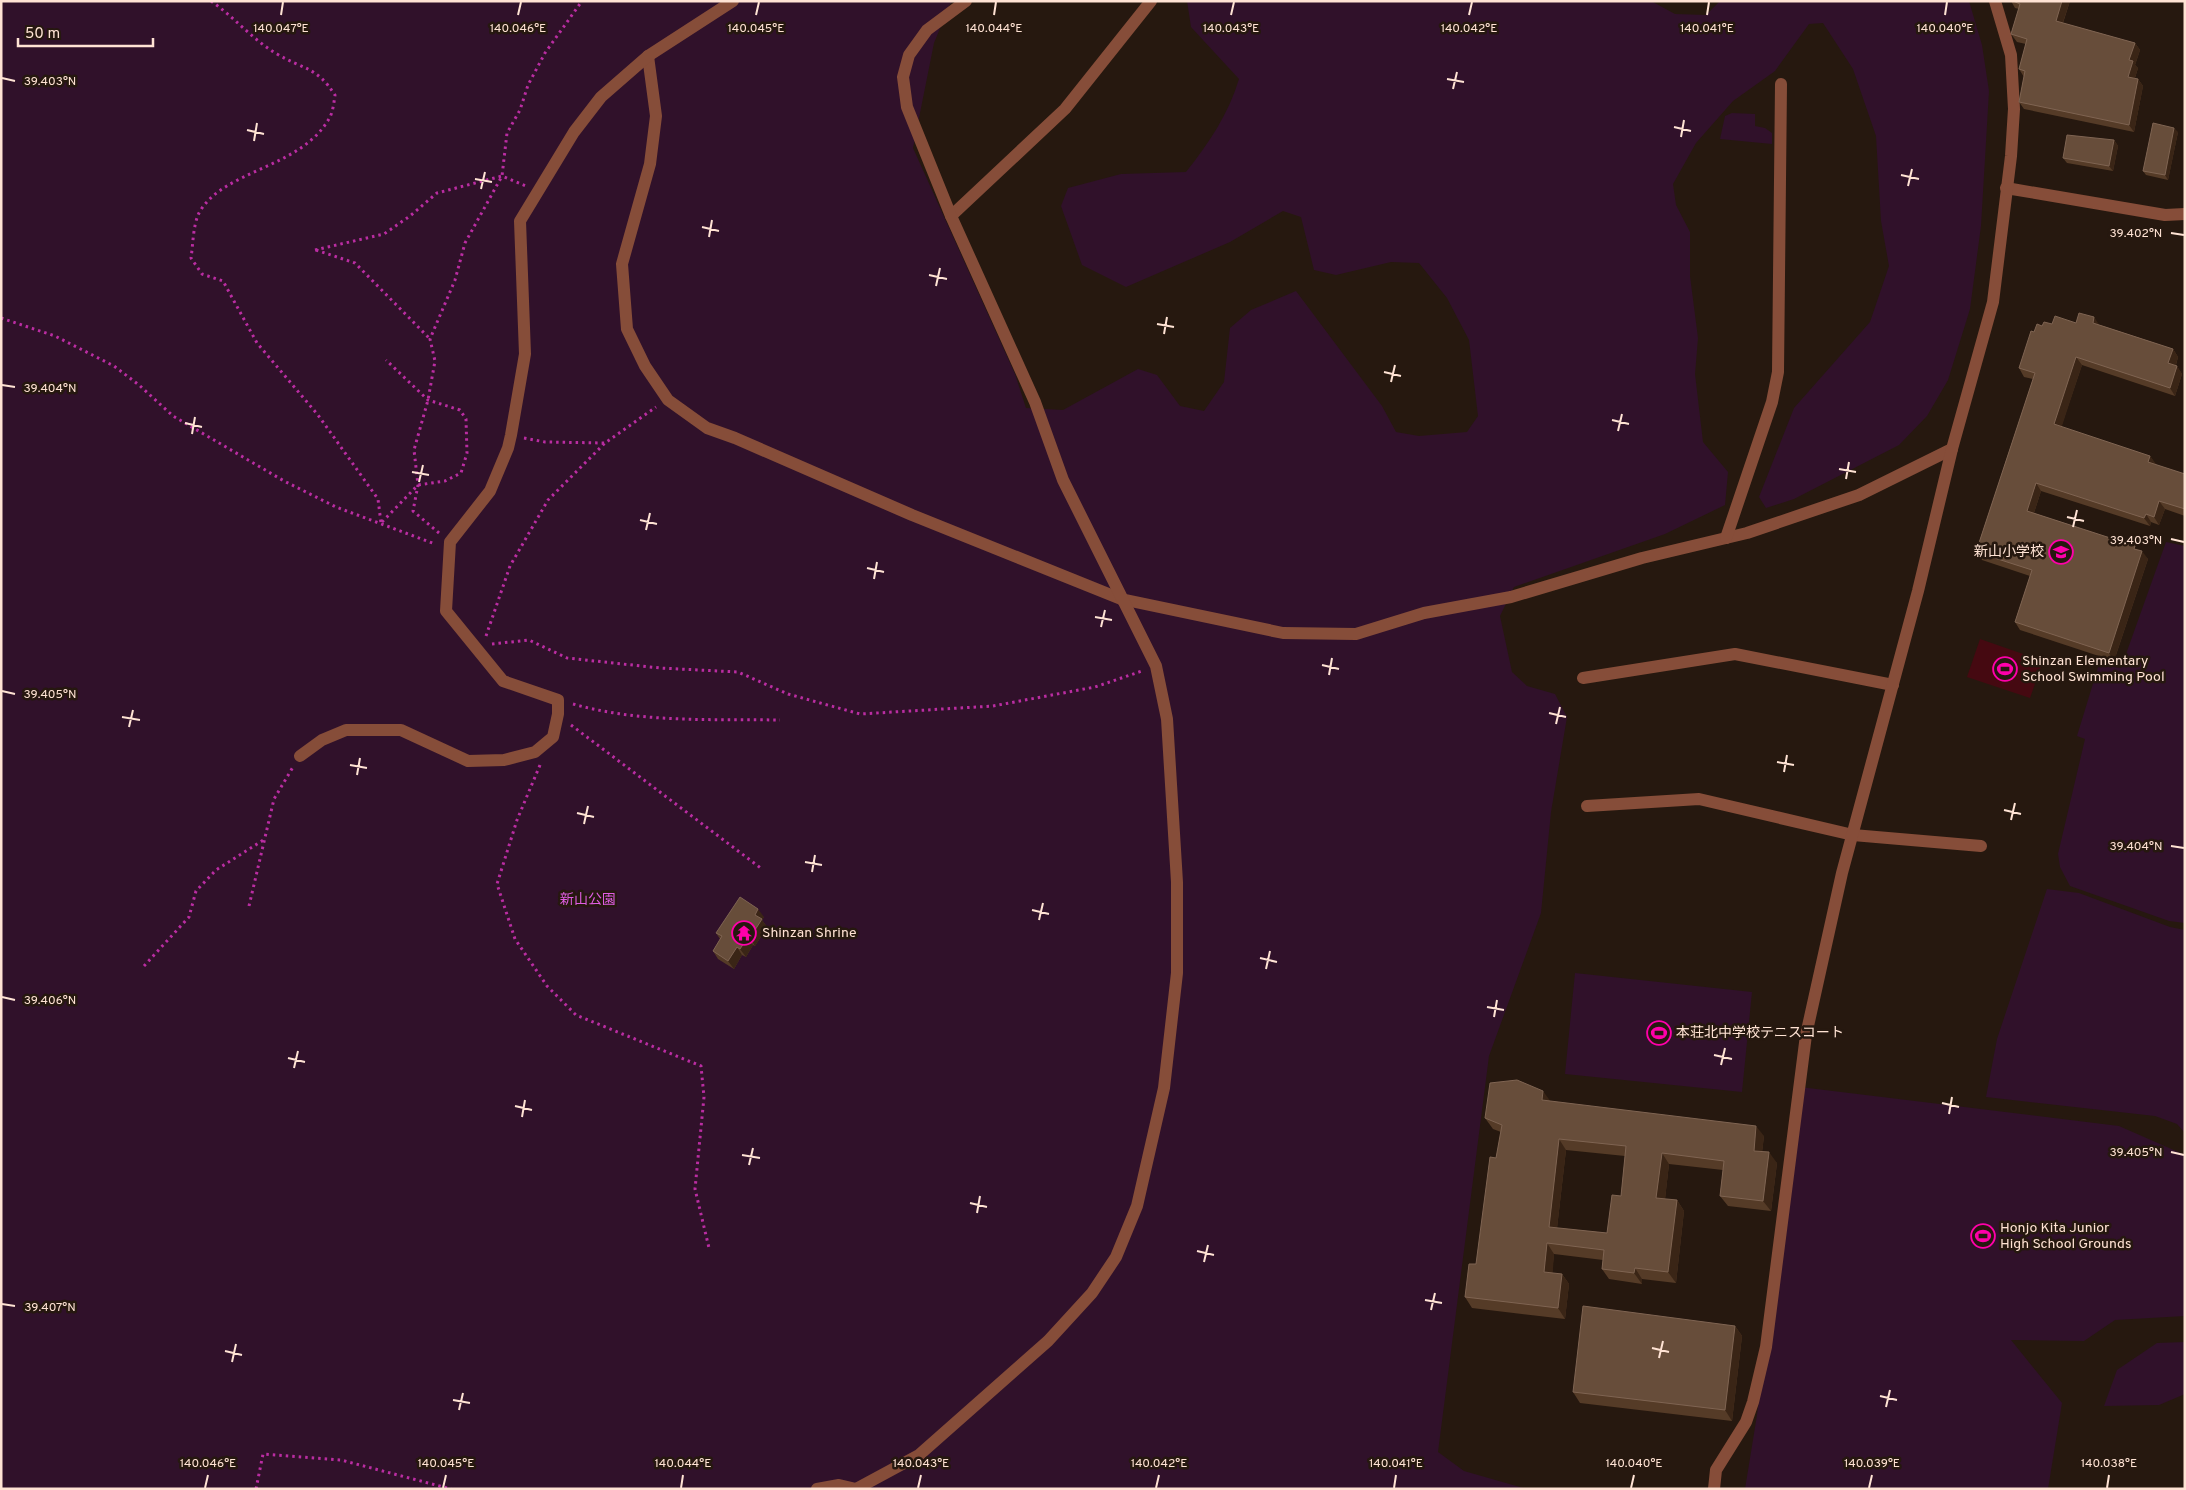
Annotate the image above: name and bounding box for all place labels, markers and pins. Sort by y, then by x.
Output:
school or university icon: 新山小学校 [2048,539,2074,565]
place label: 新山小学校 [1974,544,2044,561]
place label: Shinzan Elementary School Swimming Pool [2022,653,2165,686]
sports icon: Shinzan Elementary School Swimming Pool [1992,656,2018,682]
temple icon: Shinzan Shrine [731,920,757,946]
place label: Shinzan Shrine [762,925,857,942]
sports icon: 本荘北中学校テニスコート [1646,1020,1672,1046]
place label: 本荘北中学校テニスコート [1676,1024,1844,1042]
place label: Honjo Kita Junior High School Grounds [2000,1220,2132,1253]
sports icon: Honjo Kita Junior High School Grounds [1970,1223,1996,1249]

